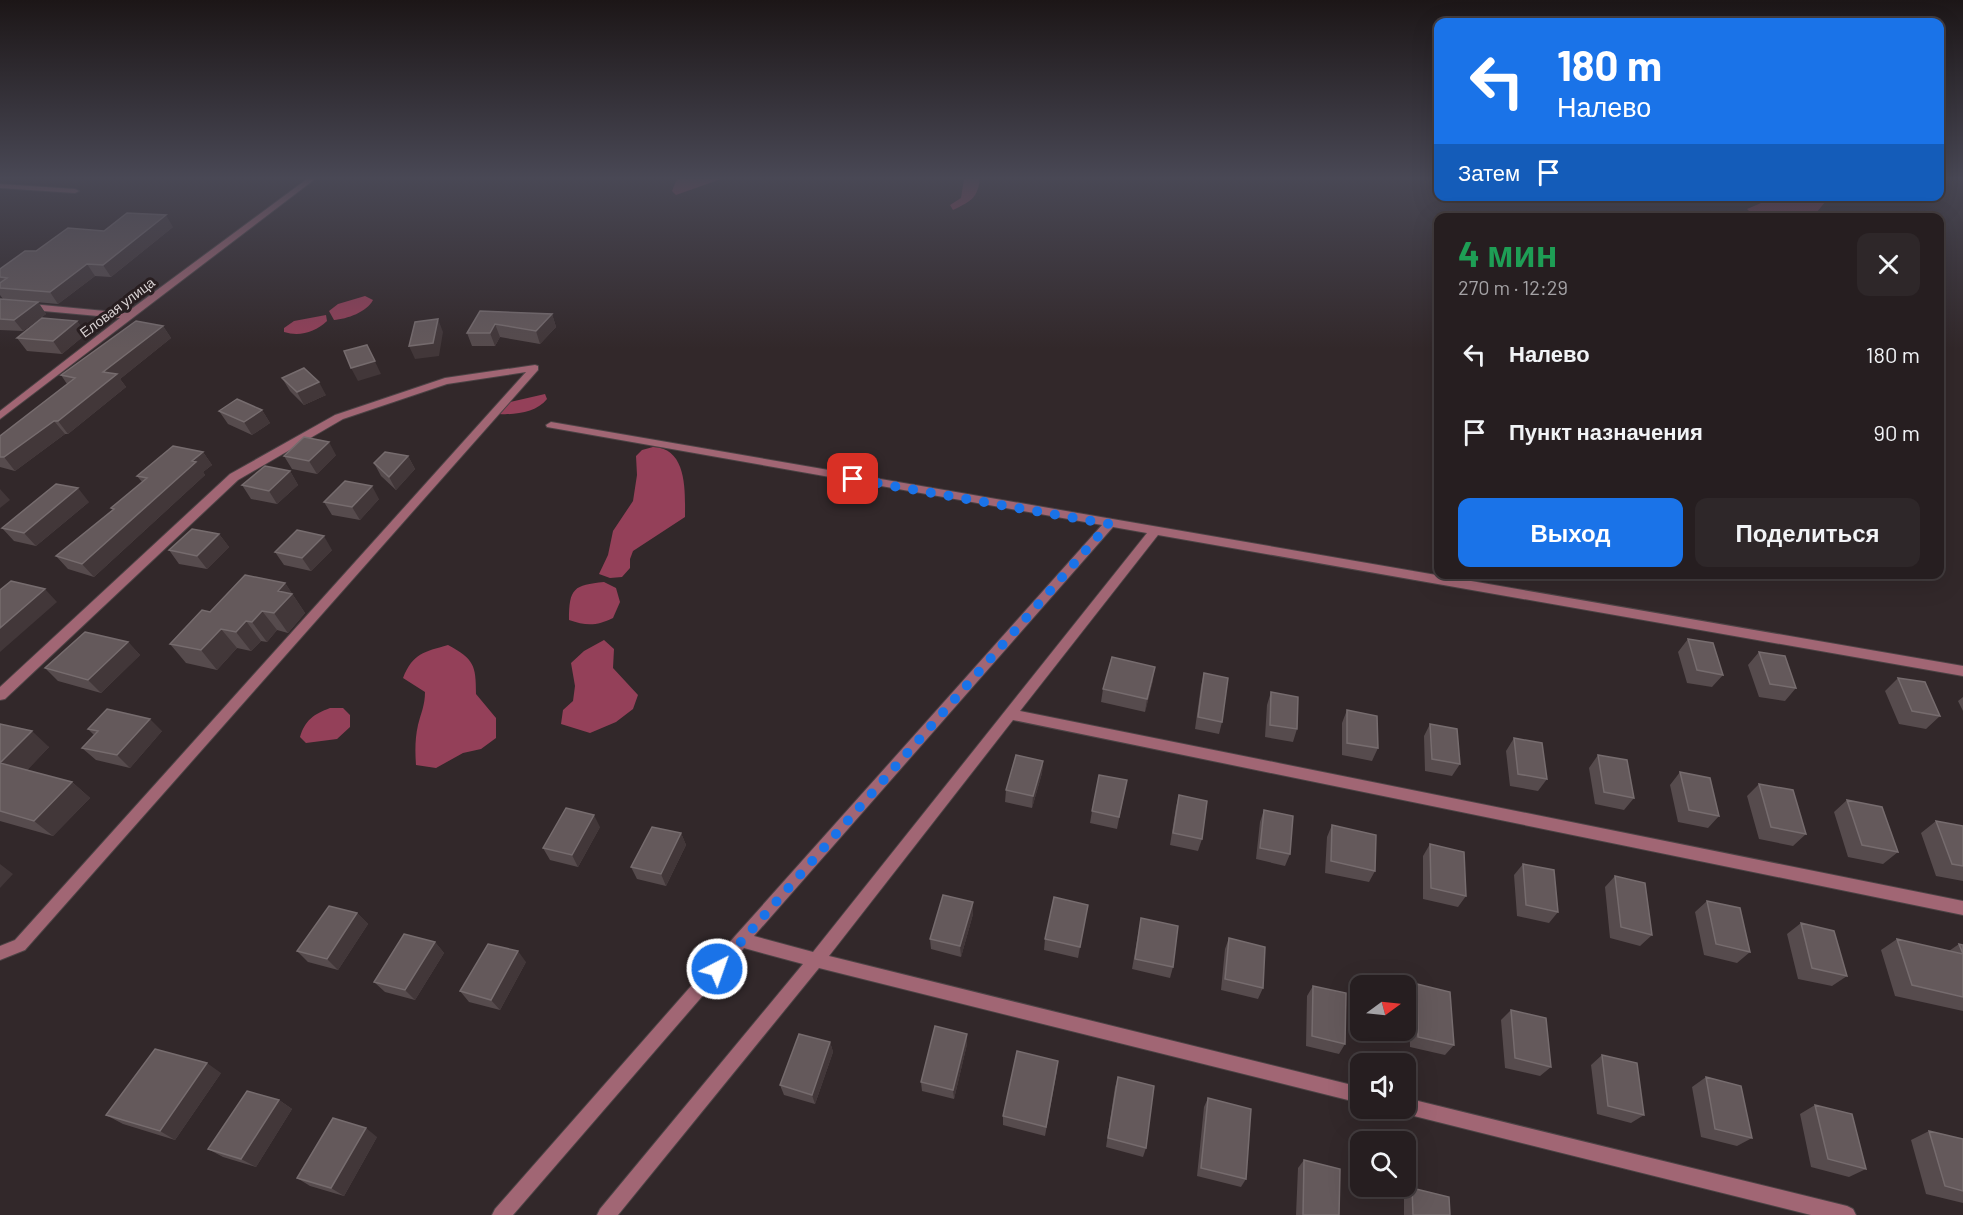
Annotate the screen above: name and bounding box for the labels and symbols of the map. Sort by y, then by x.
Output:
street label: Еловая улица [76,273,158,341]
pin [827,453,878,504]
position arrow [685,937,749,1001]
north arrow [1350,975,1416,1041]

